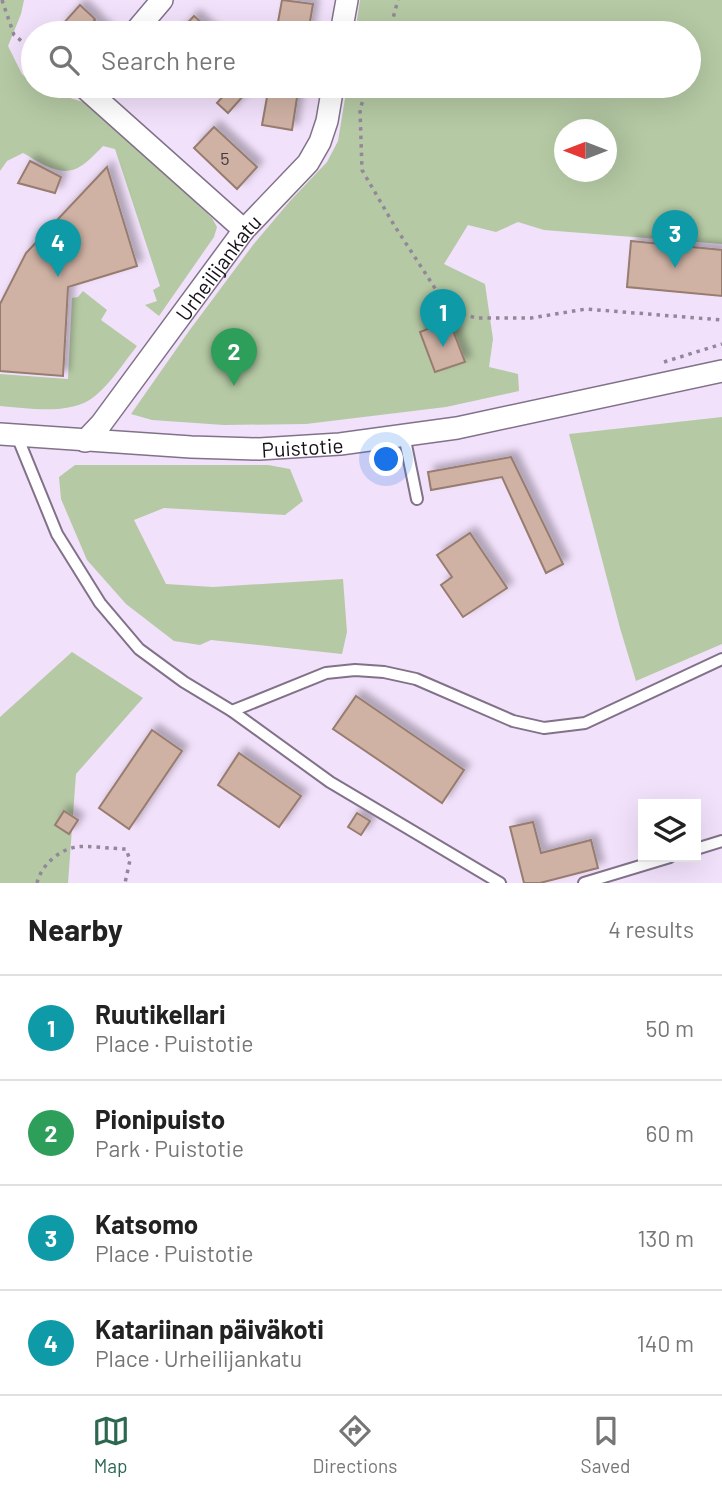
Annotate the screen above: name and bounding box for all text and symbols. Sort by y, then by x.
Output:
search box [21,21,701,98]
icon: search [45,41,83,79]
text: Search here [101,44,236,75]
north arrow [554,119,617,182]
house number: 5 [220,147,230,169]
street label: Urheilijankatu [170,208,265,325]
pin: 3 [652,210,698,268]
pin: 4 [35,219,81,277]
pin: 1 [420,289,466,347]
pin: 2 [211,328,257,386]
street label: Puistotie [261,431,344,461]
your location [369,442,403,476]
map controls [638,799,701,862]
button: layers [638,799,701,862]
text: Nearby [28,911,123,947]
text: 4 results [608,915,694,943]
text: Ruutikellari [95,998,226,1029]
text: 1 [47,1014,55,1042]
text: 50 m [646,1014,694,1042]
text: Place · Puistotie [95,1029,254,1057]
text: Pionipuisto [95,1103,225,1134]
text: 2 [45,1119,57,1147]
text: 60 m [646,1119,694,1147]
text: Park · Puistotie [95,1134,244,1162]
text: Katsomo [95,1208,198,1239]
text: 3 [45,1224,57,1252]
text: 130 m [637,1224,694,1252]
text: Place · Puistotie [95,1239,254,1267]
text: Katariinan päiväkoti [95,1313,324,1344]
text: 4 [44,1329,58,1357]
text: 140 m [637,1329,694,1357]
text: Place · Urheilijankatu [95,1344,302,1372]
tab: Map [92,1412,130,1477]
tab: Directions [313,1412,398,1477]
tab: Saved [581,1412,630,1477]

